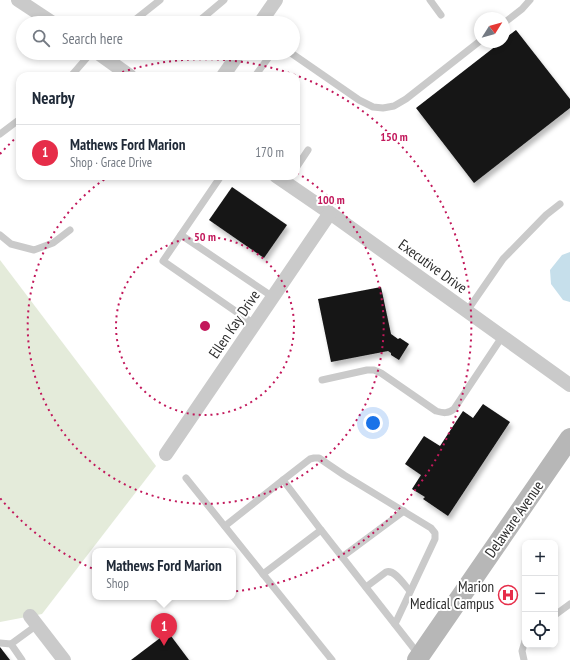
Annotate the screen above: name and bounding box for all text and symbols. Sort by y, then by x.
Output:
north arrow [474,12,510,48]
search box [16,16,300,60]
icon: search [30,27,52,49]
text: Search here [62,29,123,48]
text: Nearby [32,87,75,109]
text: 150 m [380,129,408,144]
text: Mathews Ford Marion [70,135,185,154]
text: 1 [42,144,48,161]
text: 170 m [255,144,284,161]
text: Shop · Grace Drive [70,154,152,171]
text: 100 m [317,192,345,207]
text: 50 m [194,229,216,244]
street label: Executive Drive [395,235,471,297]
street label: Ellen Kay Drive [204,286,264,362]
centre of rings [198,319,212,333]
your location [363,413,383,433]
street label: Delaware Avenue [481,477,547,561]
map controls [522,540,558,648]
button: + [522,540,558,576]
popup [92,548,236,600]
text: Mathews Ford Marion [106,556,222,575]
text: Shop [106,575,129,592]
button: − [522,576,558,612]
place label: Marion Medical Campus [410,577,494,613]
hospital icon: Marion Medical Campus [497,584,519,606]
button: locate [522,612,558,648]
pin: 1 [151,613,177,646]

